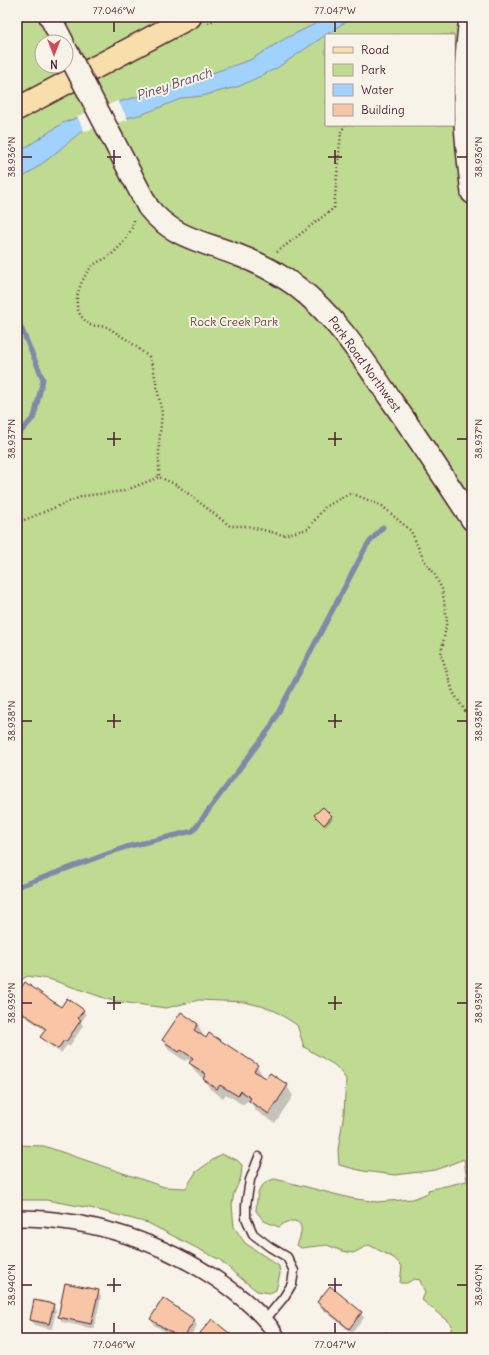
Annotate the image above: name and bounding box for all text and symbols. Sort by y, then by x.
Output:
text: 77.046°W [93,4,135,17]
text: 77.047°W [314,4,356,17]
north arrow [34,34,74,74]
legend [325,34,455,126]
text: Road [361,42,389,57]
text: N [50,57,58,71]
text: Park [361,62,386,77]
water label: Piney Branch [134,64,214,104]
text: Water [361,82,394,97]
text: Building [361,102,405,117]
text: 38.936°N [5,137,18,177]
text: 38.936°N [472,137,485,177]
street label: Park Road Northwest [325,313,405,415]
park label: Rock Creek Park [190,314,278,329]
text: 38.937°N [5,419,18,459]
text: 38.937°N [472,419,485,459]
text: 38.938°N [5,701,18,741]
text: 38.938°N [472,701,485,741]
text: 38.939°N [5,983,18,1023]
text: 38.939°N [472,983,485,1023]
text: 38.940°N [5,1264,18,1306]
text: 38.940°N [472,1264,485,1306]
text: 77.046°W [93,1338,135,1351]
text: 77.047°W [314,1338,356,1351]

